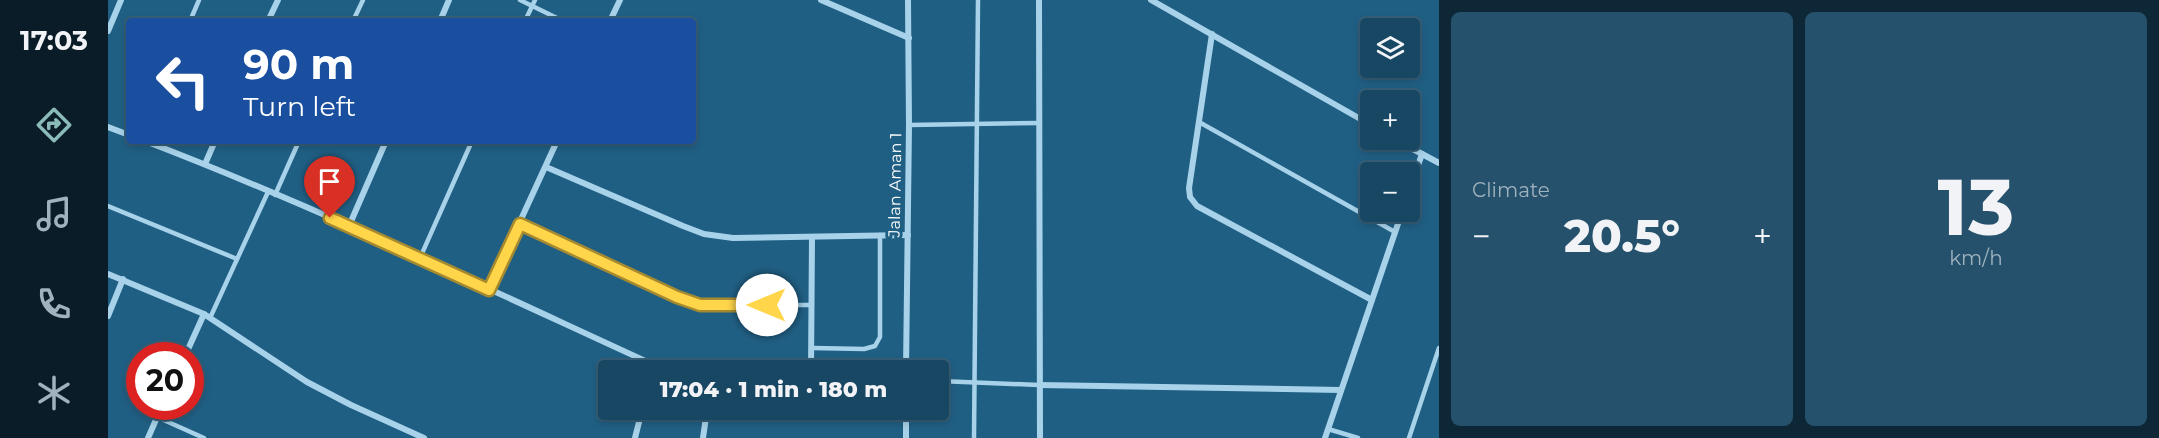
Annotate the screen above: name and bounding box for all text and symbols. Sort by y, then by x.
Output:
map controls [1360,18,1420,222]
button: layers [1360,18,1420,78]
text: 17:03 [20,24,88,57]
text: 90 m [243,38,354,90]
icon: left [144,42,222,120]
text: Turn left [243,90,356,123]
button: + [1360,90,1420,150]
icon: directions [33,104,75,146]
street label: Jalan Aman 1 [885,132,905,239]
pin [304,156,355,218]
text: 13 [1938,159,2014,255]
button: − [1360,162,1420,222]
icon: arrive [313,165,346,198]
text: Climate [1472,178,1550,202]
icon: music [33,193,75,235]
text: 20.5° [1564,208,1680,263]
text: − [1472,216,1491,256]
text: + [1753,216,1772,256]
text: km/h [1949,246,2003,270]
position arrow [735,273,799,337]
icon: phone [33,283,75,325]
speed limit sign: 20 [126,342,204,420]
icon: climate [33,372,75,414]
text: 17:04 · 1 min · 180 m [660,376,887,403]

